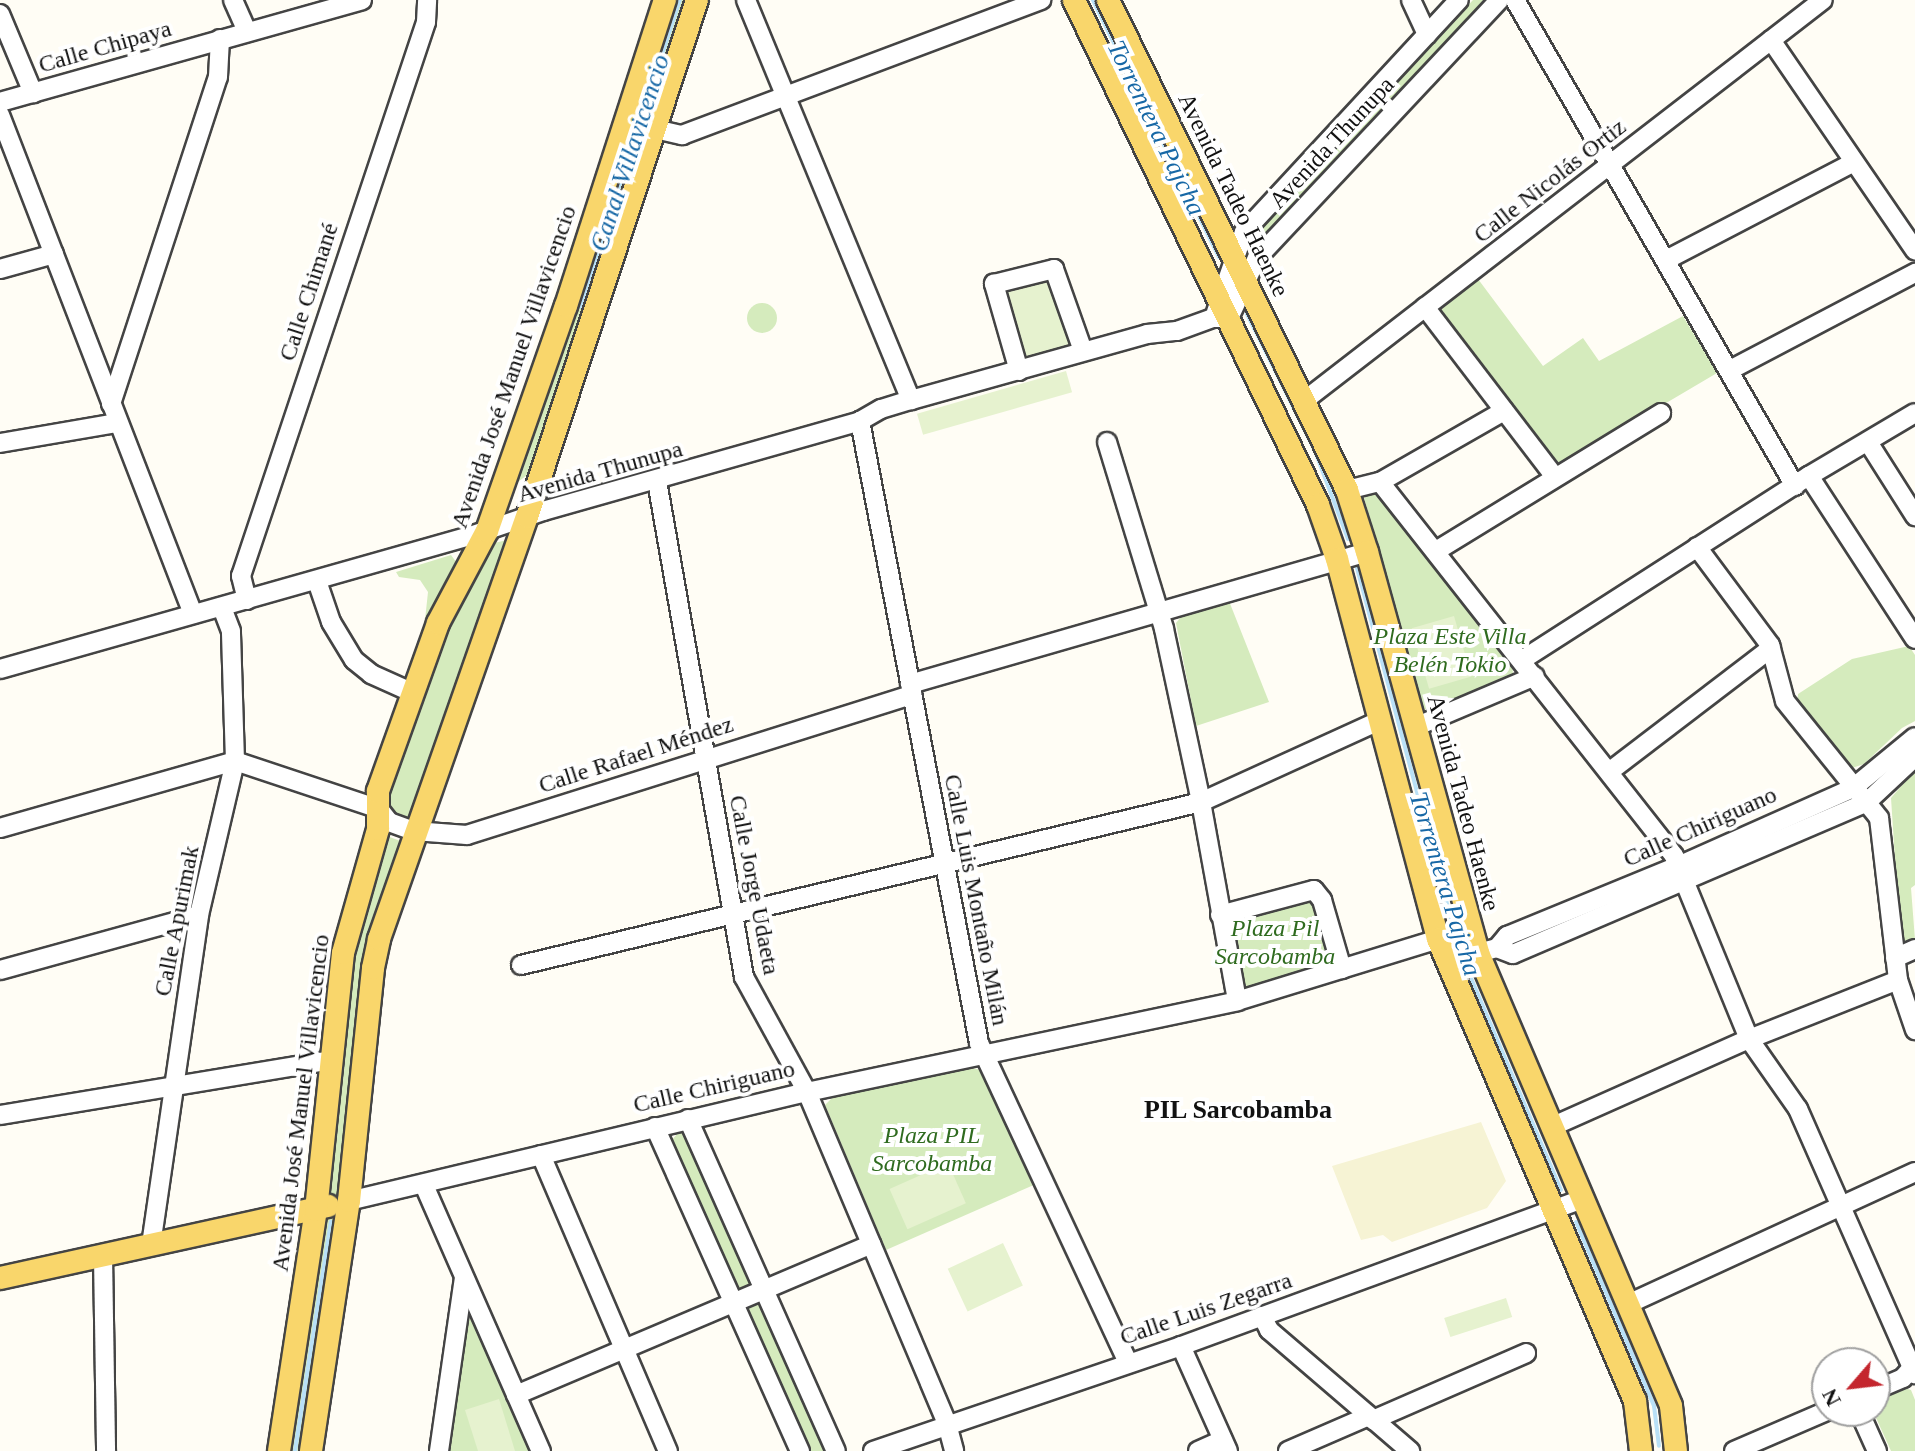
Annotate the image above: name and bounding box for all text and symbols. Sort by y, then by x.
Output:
street label: Calle Chipaya [35,14,175,80]
water label: Torrentera Pajcha [1100,35,1212,221]
water label: Canal Villavicencio [583,51,677,255]
street label: Avenida Thunupa [1263,71,1401,215]
street label: Avenida Tadeo Haenke [1171,88,1295,302]
street label: Calle Nicolás Ortiz [1468,113,1632,249]
street label: Avenida José Manuel Villavicencio [445,202,583,532]
street label: Calle Chimané [273,219,345,365]
street label: Avenida Thunupa [514,435,686,509]
park label: Plaza Este Villa Belén Tokio [1374,623,1526,679]
street label: Avenida Tadeo Haenke [1420,692,1506,914]
street label: Calle Rafael Méndez [535,710,737,800]
street label: Calle Luis Montaño Milán [938,772,1014,1028]
street label: Calle Chiriguano [1619,780,1781,874]
water label: Torrentera Pajcha [1402,788,1488,980]
street label: Calle Jorge Udaeta [722,793,786,977]
street label: Calle Apurimak [148,843,206,999]
park label: Plaza Pil Sarcobamba [1215,915,1335,971]
street label: Avenida José Manuel Villavicencio [266,933,336,1273]
street label: Calle Chiriguano [631,1054,797,1120]
district label: PIL Sarcobamba [1143,1094,1333,1126]
park label: Plaza PIL Sarcobamba [872,1122,992,1178]
street label: Calle Luis Zegarra [1116,1266,1296,1352]
north arrow [1811,1347,1891,1427]
text: N [1816,1385,1846,1410]

